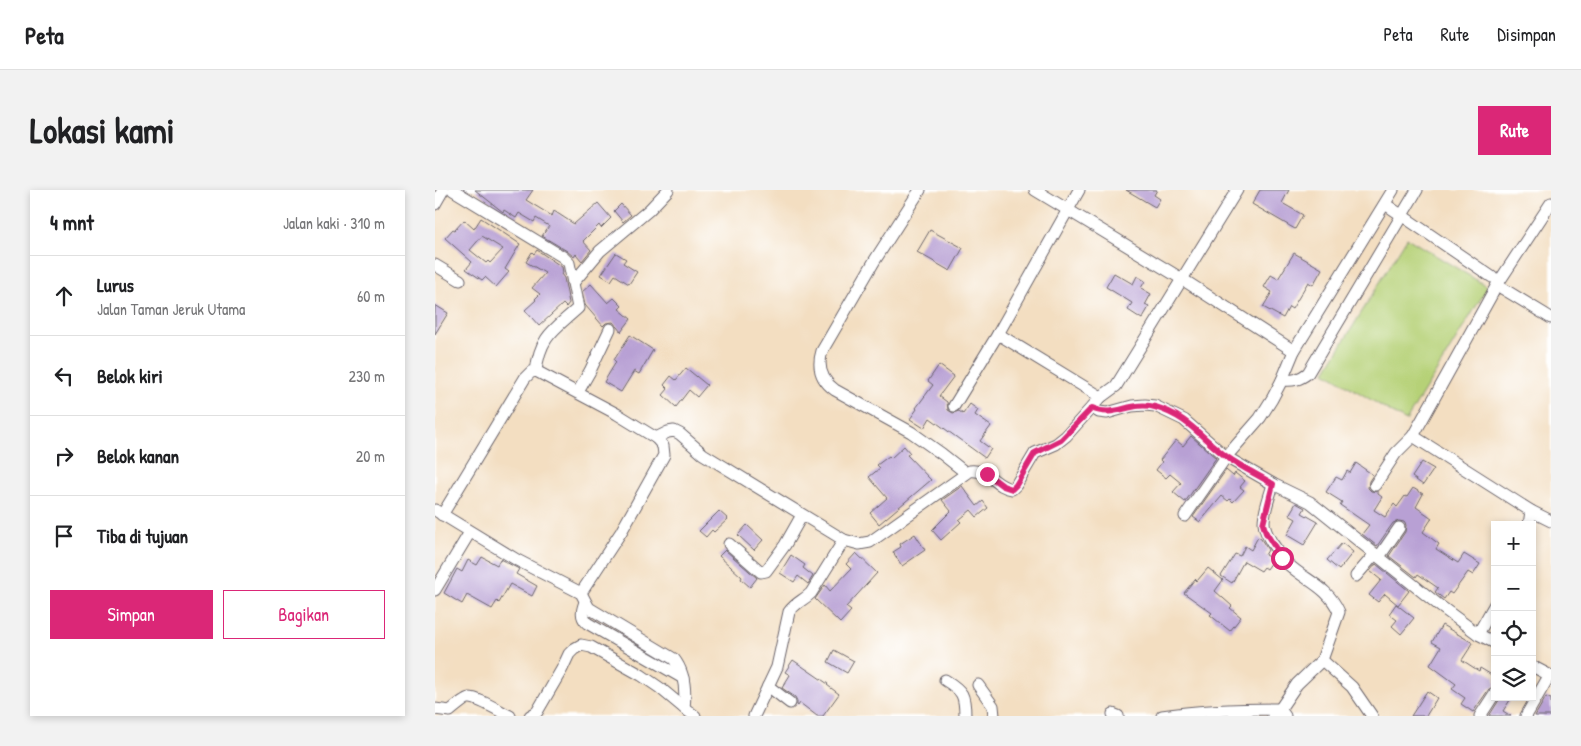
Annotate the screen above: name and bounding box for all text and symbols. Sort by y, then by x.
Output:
text: Peta [25,19,64,51]
text: Peta [1384,22,1413,47]
text: Rute [1441,22,1469,47]
text: Disimpan [1497,22,1556,47]
button: Rute [1478,106,1551,155]
text: Lokasi kami [30,107,175,154]
text: 4 mnt [50,208,94,237]
text: Jalan kaki · 310 m [283,212,385,234]
text: Lurus [97,272,134,298]
icon: ahead [50,282,78,310]
text: 60 m [357,285,385,307]
text: Jalan Taman Jeruk Utama [97,298,245,320]
icon: left [50,362,78,390]
text: Belok kiri [97,363,163,389]
text: 230 m [349,365,385,387]
icon: right [50,442,78,470]
text: Belok kanan [97,443,179,469]
text: 20 m [356,445,385,467]
route end [976,463,999,486]
map controls [1491,521,1536,701]
button: + [1491,521,1536,566]
icon: arrive [50,522,78,550]
text: Tiba di tujuan [97,523,188,549]
route start [1271,547,1294,570]
button: − [1491,566,1536,611]
button: Simpan [50,590,213,639]
button: Bagikan [223,590,385,639]
button: locate [1491,611,1536,656]
button: layers [1491,656,1536,701]

